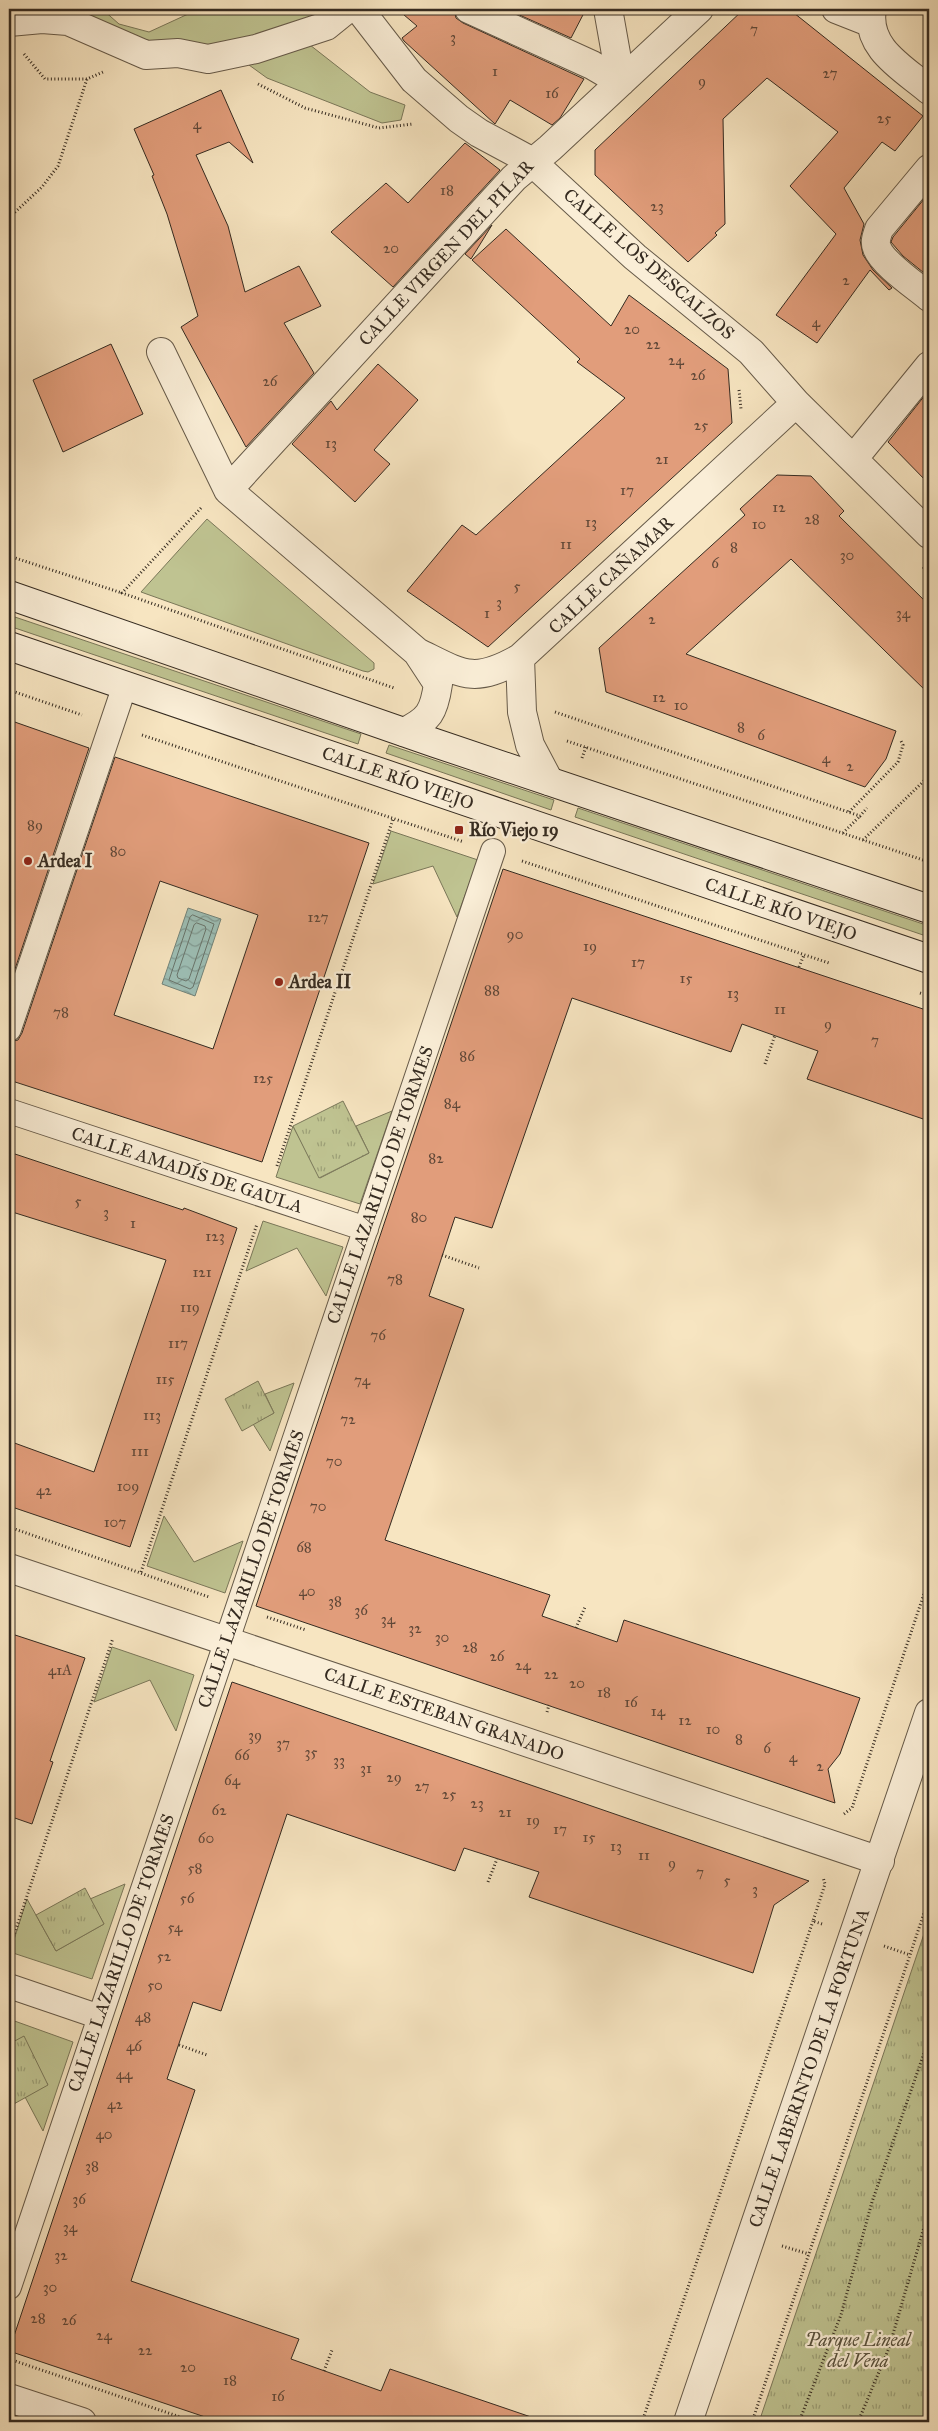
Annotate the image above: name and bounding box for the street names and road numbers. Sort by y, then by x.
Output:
street label: CALLE VIRGEN DEL PILAR [354,155,539,350]
street label: CALLE LOS DESCALZOS [559,184,739,344]
street label: CALLE CAÑAMAR [543,510,679,639]
street label: CALLE RÍO VIEJO [319,740,478,815]
street label: CALLE RÍO VIEJO [702,871,861,946]
street label: CALLE LAZARILLO DE TORMES [322,1043,438,1327]
street label: CALLE AMADÍS DE GAULA [69,1120,306,1218]
street label: CALLE LAZARILLO DE TORMES [193,1427,309,1711]
street label: CALLE ESTEBAN GRANADO [321,1662,567,1766]
street label: CALLE LAZARILLO DE TORMES [63,1811,179,2095]
street label: CALLE LABERINTO DE LA FORTUNA [744,1906,874,2230]

